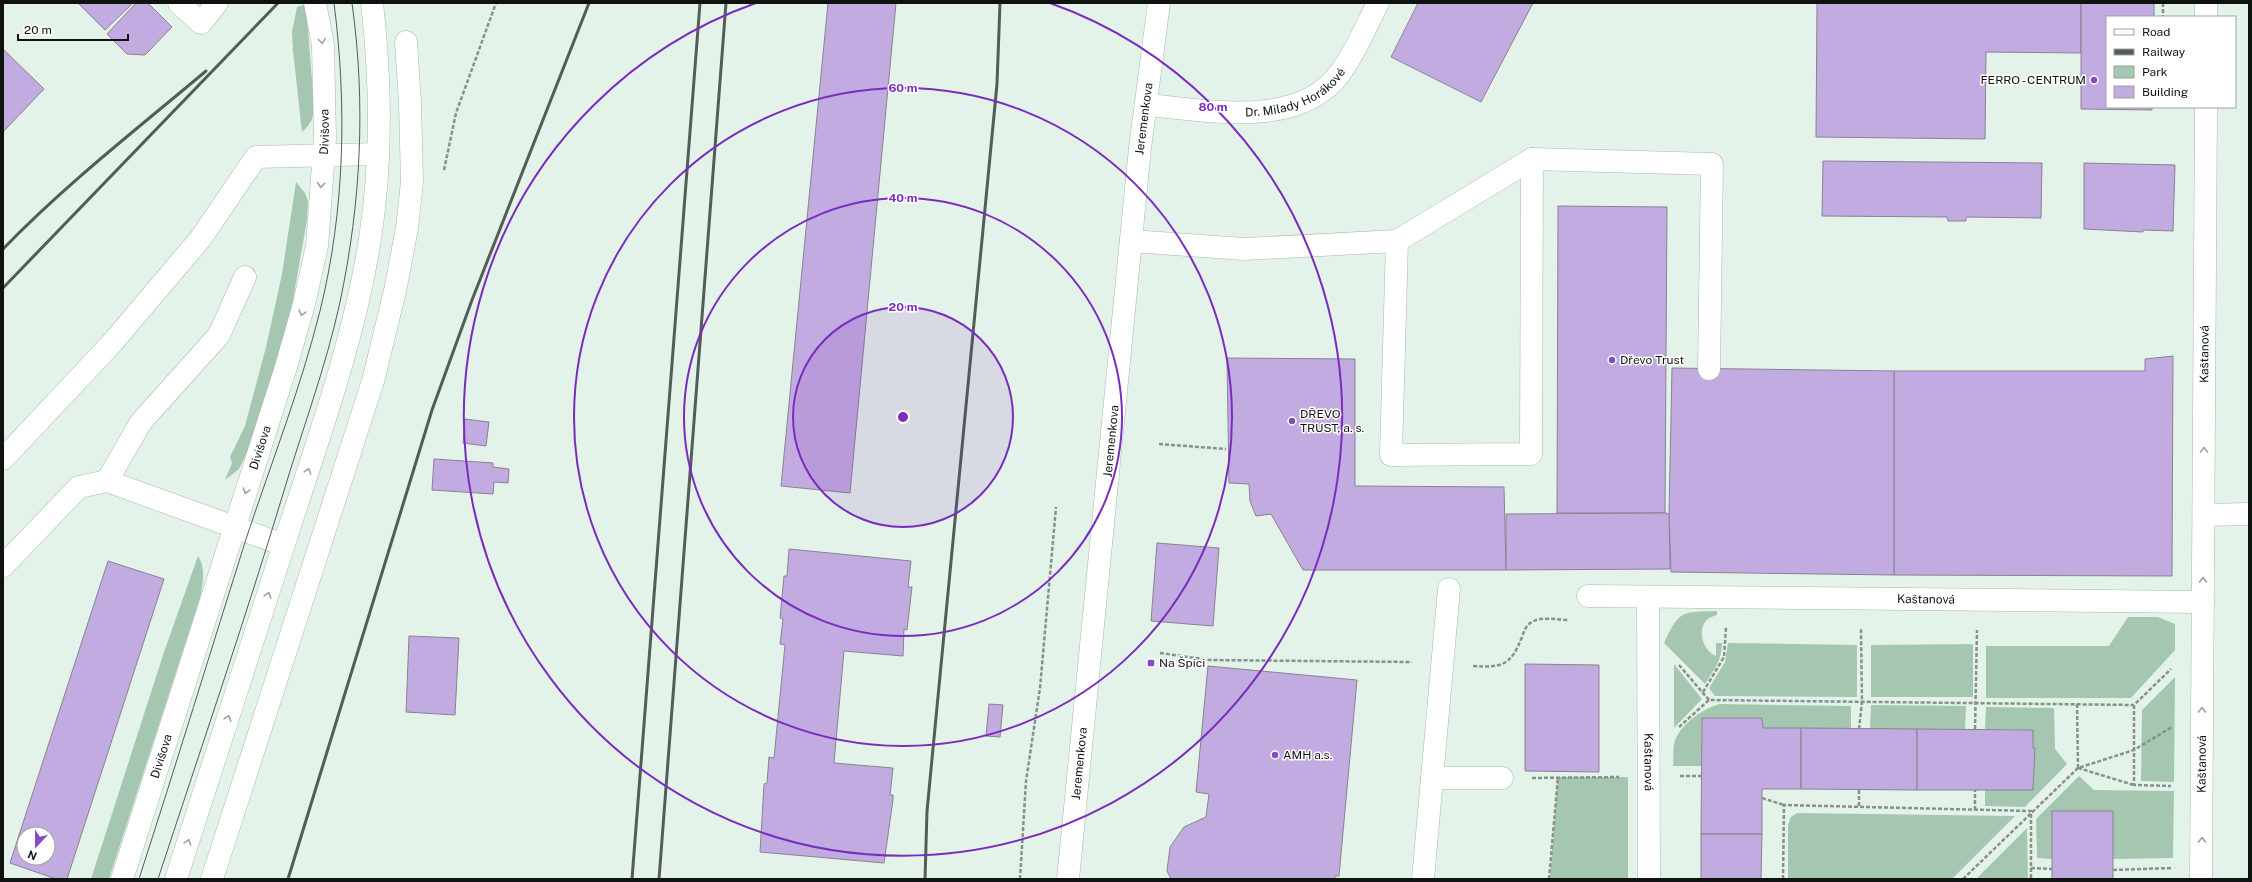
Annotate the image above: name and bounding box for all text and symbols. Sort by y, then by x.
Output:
scale bar [18,16,128,42]
legend [2106,16,2236,108]
text: 20 m [24,23,52,37]
text: Road [2142,25,2170,39]
one-way arrow [317,38,326,45]
text: Railway [2142,45,2186,59]
street label: Dr. Milady Horákové [1245,65,1348,119]
text: Park [2142,65,2168,79]
place label: FERRO - CENTRUM [1980,73,2086,87]
marker: FERRO - CENTRUM [2089,75,2099,85]
text: 60 m [888,81,918,95]
street label: Jeremenkova [1132,82,1155,156]
text: Building [2142,85,2188,99]
text: 80 m [1198,100,1228,114]
street label: Divišova [317,109,332,155]
one-way arrow [317,182,326,188]
text: 40 m [888,191,918,205]
text: 20 m [889,300,918,314]
one-way arrow [298,310,307,317]
street label: Kaštanová [2197,325,2212,383]
place label: Dřevo Trust [1620,353,1684,367]
marker: Dřevo Trust [1607,355,1617,365]
street label: Jeremenkova [1101,404,1122,478]
place label: DŘEVO TRUST, a. s. [1300,407,1364,435]
centre of rings [896,410,910,424]
marker: DŘEVO TRUST, a. s. [1287,416,1297,426]
street label: Divišova [247,424,274,471]
one-way arrow [2200,447,2208,453]
one-way arrow [303,468,312,475]
one-way arrow [242,487,251,494]
one-way arrow [2199,577,2207,583]
one-way arrow [263,591,272,598]
street label: Kaštanová [1897,592,1955,607]
place label: Na Špici [1159,656,1205,670]
marker: Na Špici [1146,658,1156,668]
one-way arrow [2198,707,2206,713]
one-way arrow [223,715,232,722]
street label: Jeremenkova [1069,727,1090,800]
street label: Divišova [148,732,175,780]
street label: Kaštanová [1641,733,1656,791]
street label: Kaštanová [2195,735,2209,793]
place label: AMH a.s. [1283,748,1332,762]
marker: AMH a.s. [1270,750,1280,760]
north arrow [16,826,56,866]
one-way arrow [2197,837,2206,843]
one-way arrow [183,839,192,846]
text: N [26,848,38,862]

